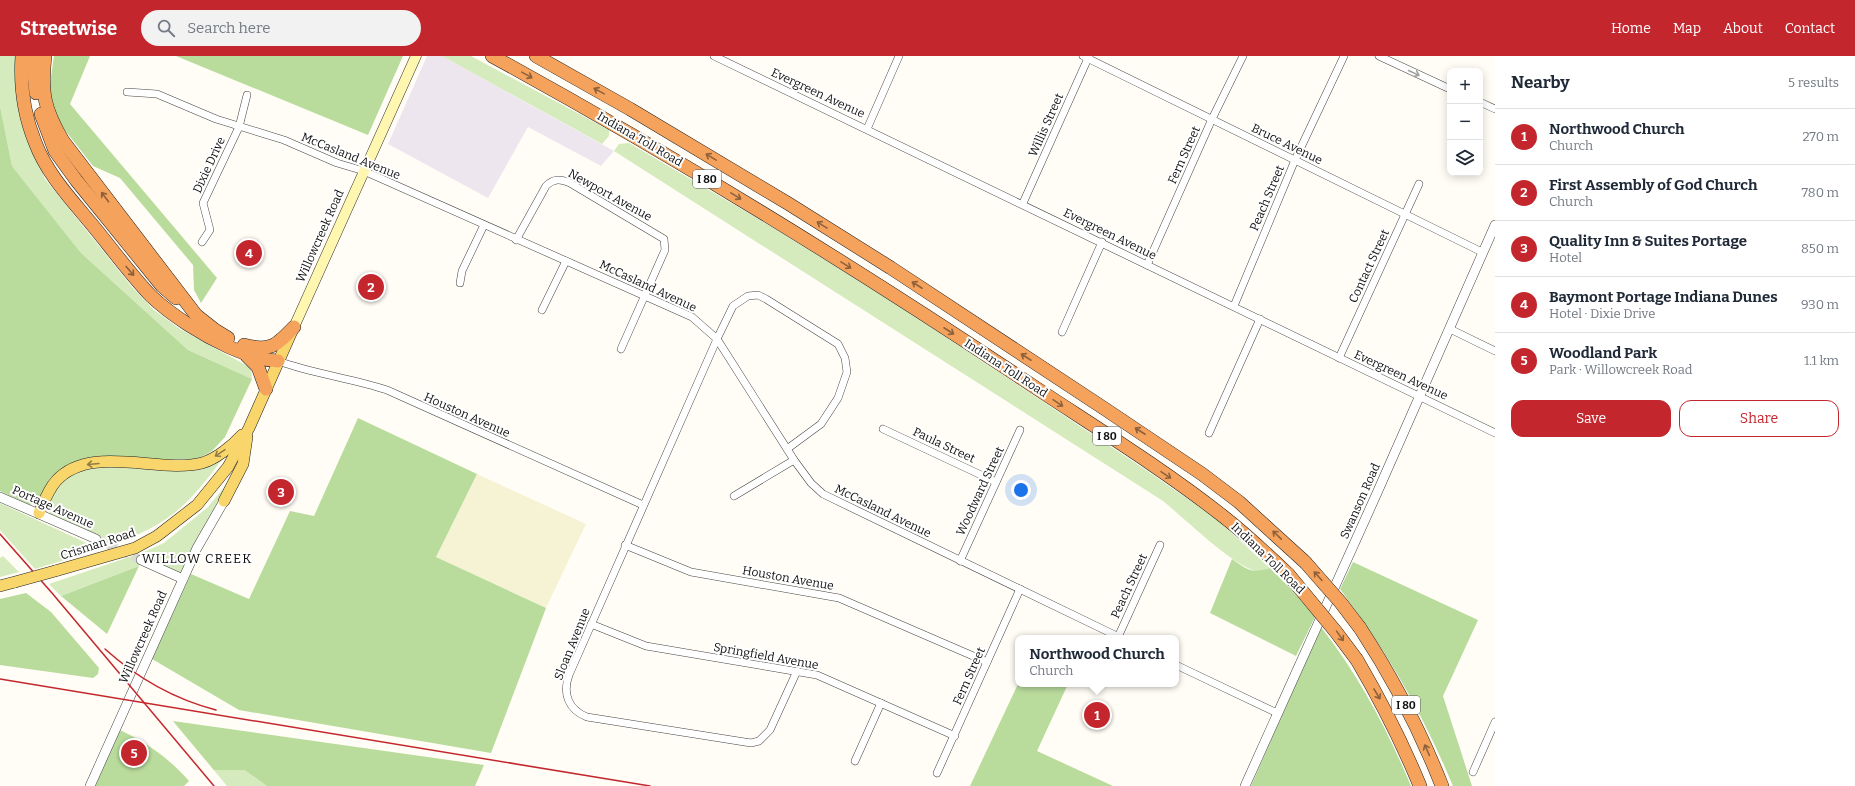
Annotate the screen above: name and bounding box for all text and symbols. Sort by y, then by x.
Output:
search box [141,10,421,46]
text: Streetwise [20,17,117,40]
icon: search [155,17,177,39]
text: Search here [187,19,270,37]
text: Home [1611,20,1651,37]
text: Map [1673,20,1701,37]
text: About [1723,20,1763,37]
text: Contact [1785,20,1835,37]
street label: Evergreen Avenue [769,65,867,121]
map controls [1447,68,1483,176]
button: + [1447,68,1483,104]
one-way arrow [1408,70,1420,77]
one-way arrow [520,71,532,79]
text: Nearby [1511,72,1570,93]
text: 5 results [1788,75,1839,90]
one-way arrow [593,87,605,95]
street label: Willis Street [1026,91,1066,159]
button: − [1447,104,1483,140]
street label: Indiana Toll Road [595,109,685,169]
text: Northwood Church [1549,120,1685,138]
street label: Bruce Avenue [1249,121,1325,167]
street label: Fern Street [1165,123,1203,186]
text: 1 [1521,129,1527,144]
text: 270 m [1802,129,1839,144]
street label: McCasland Avenue [299,130,403,182]
street label: Dixie Drive [190,135,228,195]
text: Church [1549,138,1593,153]
button: layers [1447,140,1483,176]
one-way arrow [705,153,717,161]
street label: Peach Street [1247,163,1287,233]
street label: Newport Avenue [566,166,654,224]
road number: I 80 [693,170,721,188]
text: First Assembly of God Church [1549,176,1757,194]
text: 2 [1520,185,1528,200]
text: 780 m [1802,185,1839,200]
street label: Willowcreek Road [293,188,347,284]
one-way arrow [101,192,109,203]
one-way arrow [730,193,742,201]
text: Church [1549,194,1593,209]
street label: Evergreen Avenue [1061,205,1159,263]
one-way arrow [817,221,828,229]
street label: Contact Street [1346,227,1392,305]
text: Quality Inn & Suites Portage [1549,232,1747,250]
pin: 4 [236,238,262,268]
text: 3 [1520,241,1528,256]
text: 850 m [1801,241,1839,256]
text: Hotel [1549,250,1582,265]
street label: McCasland Avenue [597,257,699,315]
one-way arrow [840,261,852,269]
one-way arrow [125,266,134,276]
pin: 2 [358,272,384,302]
one-way arrow [911,281,923,289]
text: Baymont Portage Indiana Dunes [1549,288,1778,306]
text: 4 [1520,297,1528,312]
text: 930 m [1801,297,1839,312]
text: Hotel · Dixie Drive [1549,306,1655,321]
one-way arrow [943,327,954,335]
street label: Indiana Toll Road [962,336,1050,400]
text: Woodland Park [1549,344,1657,362]
street label: Evergreen Avenue [1352,347,1450,403]
one-way arrow [1020,352,1032,360]
text: 5 [1520,353,1528,368]
text: 1.1 km [1804,353,1839,368]
text: Park · Willowcreek Road [1549,362,1693,377]
street label: Houston Avenue [422,390,512,440]
one-way arrow [1052,399,1063,407]
button: Save [1511,400,1671,437]
button: Share [1679,400,1839,437]
street label: Paula Street [911,424,978,466]
road number: I 80 [1093,427,1121,445]
one-way arrow [1134,427,1146,435]
street label: Woodward Street [953,444,1007,538]
one-way arrow [215,449,226,457]
one-way arrow [87,460,100,467]
street label: Swanson Road [1337,461,1383,541]
one-way arrow [1160,471,1171,479]
pin: 3 [268,477,294,507]
your location [1011,480,1031,500]
street label: McCasland Avenue [832,482,934,540]
street label: Portage Avenue [10,483,96,531]
street label: Indiana Toll Road [1228,520,1308,596]
street label: Crisman Road [59,525,137,563]
one-way arrow [1272,530,1282,540]
district label: WILLOW CREEK [142,551,252,566]
street label: Peach Street [1108,551,1150,621]
street label: Houston Avenue [741,563,835,593]
one-way arrow [1313,571,1322,581]
street label: Willowcreek Road [116,589,170,685]
street label: Sloan Avenue [551,606,593,682]
one-way arrow [1336,631,1344,642]
popup [1015,635,1179,687]
street label: Springfield Avenue [712,640,820,672]
street label: Fern Street [950,644,988,707]
text: Northwood Church [1029,645,1165,663]
text: Church [1029,663,1073,678]
one-way arrow [1373,688,1381,700]
road number: I 80 [1392,696,1420,714]
pin: 1 [1084,700,1110,730]
pin: 5 [121,738,147,768]
one-way arrow [1423,744,1430,756]

